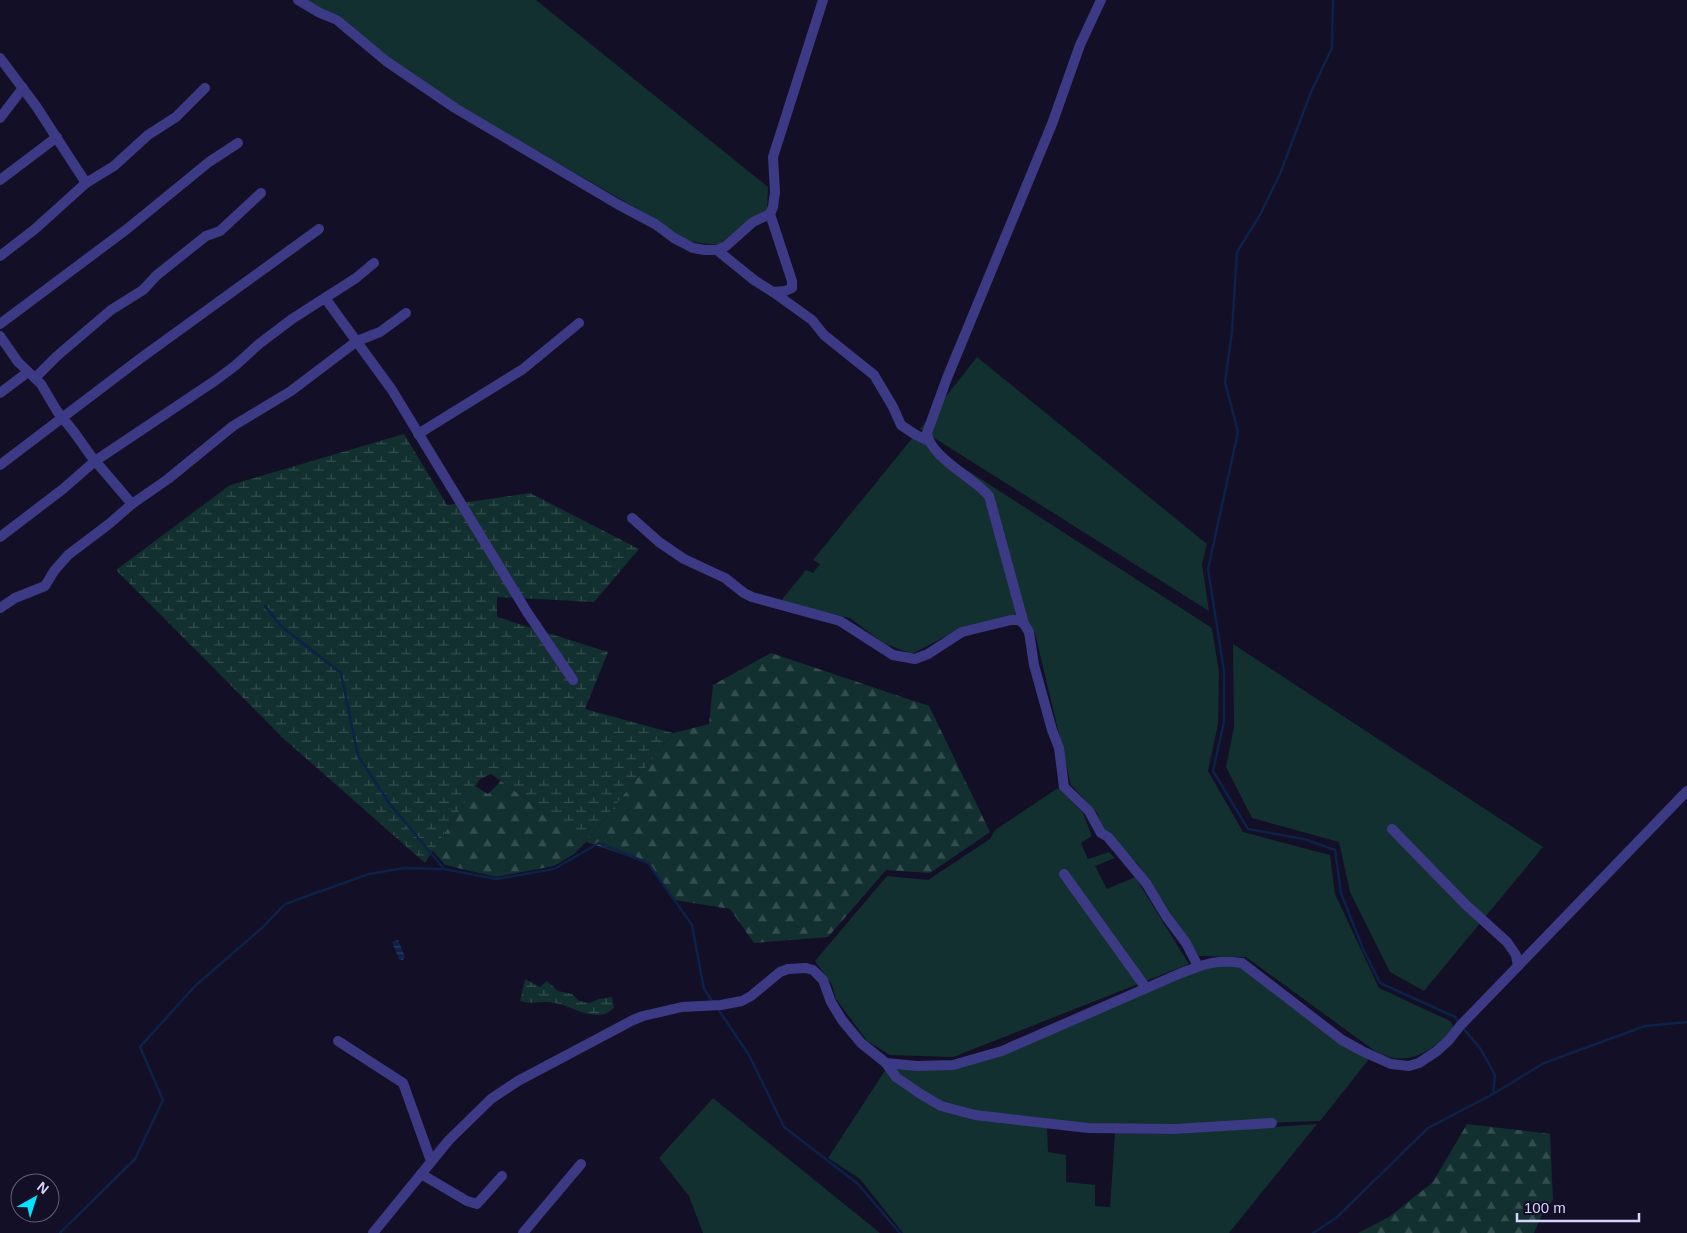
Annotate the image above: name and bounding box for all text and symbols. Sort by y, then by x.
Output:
north arrow [10,1173,60,1223]
text: N [34,1178,52,1197]
scale bar [1517,1190,1640,1222]
text: 100 m [1524,1199,1566,1216]

